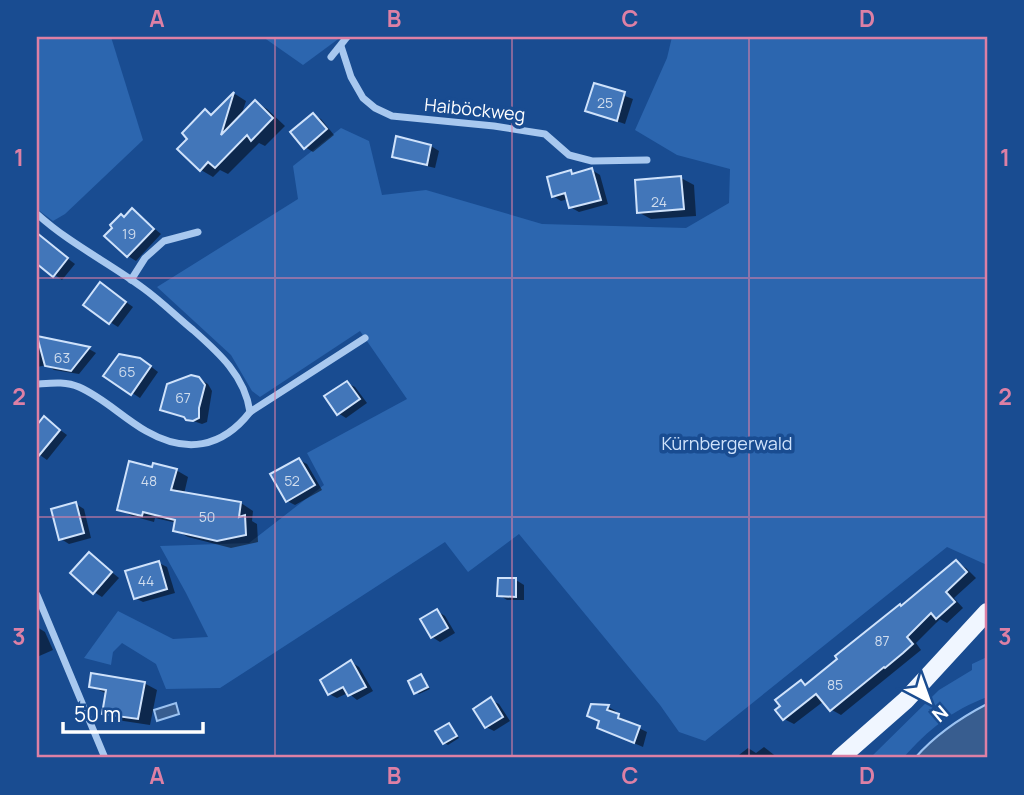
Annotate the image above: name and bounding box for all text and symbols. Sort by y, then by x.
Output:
text: A [149,2,165,34]
text: B [387,2,401,34]
text: C [622,2,639,34]
text: D [859,2,875,34]
street label: Haiböckweg [423,92,527,126]
house number: 25 [597,93,613,112]
text: 1 [14,141,24,173]
text: 1 [1000,141,1010,173]
house number: 24 [651,192,667,211]
house number: 19 [122,224,136,243]
house number: 63 [54,348,70,367]
house number: 65 [119,362,135,381]
text: 2 [12,380,26,412]
text: 2 [998,380,1012,412]
house number: 67 [175,388,191,407]
park label: Kürnbergerwald [661,431,793,455]
house number: 48 [141,471,157,490]
house number: 52 [284,471,300,490]
house number: 50 [199,507,215,526]
house number: 44 [138,571,154,590]
text: 3 [12,620,26,652]
text: 3 [998,620,1012,652]
house number: 87 [874,631,890,650]
north arrow [894,666,964,736]
house number: 85 [827,675,843,694]
scale bar [63,690,203,734]
text: 50 m [74,700,121,728]
text: N [926,700,954,728]
text: A [149,759,165,791]
text: B [387,759,401,791]
text: C [622,759,639,791]
text: D [859,759,875,791]

